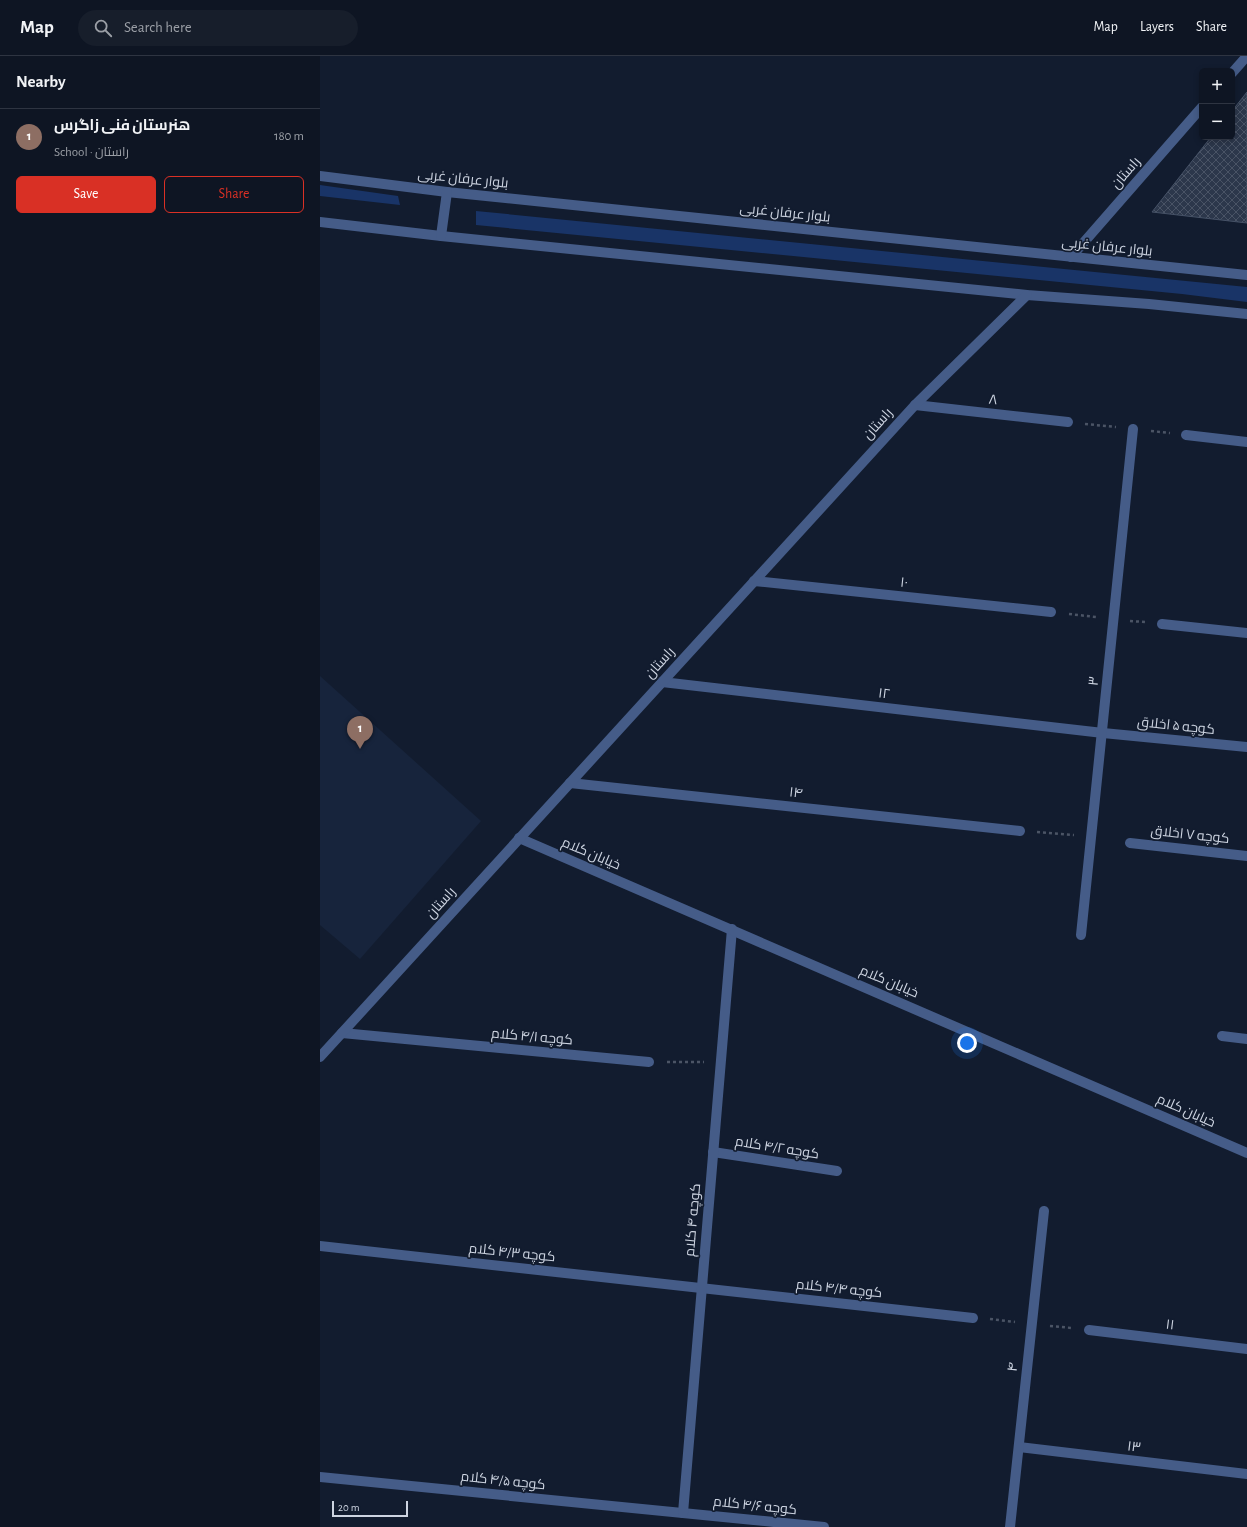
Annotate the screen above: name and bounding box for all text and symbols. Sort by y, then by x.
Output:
search box [78,10,358,46]
icon: search [92,17,114,39]
text: Map [20,18,54,37]
text: Search here [124,20,192,35]
text: Map [1093,20,1118,34]
text: Layers [1140,20,1174,34]
text: Share [1196,20,1227,34]
map controls [1199,68,1235,140]
button: + [1199,68,1235,104]
text: Nearby [16,73,66,90]
button: − [1199,104,1235,140]
text: هنرستان فنی زاگرس [54,118,190,133]
text: 1 [27,130,31,143]
text: 180 m [274,130,304,143]
text: School · راستان [54,146,129,159]
street label: راستان [1109,155,1143,191]
street label: بلوار عرفان غربی [417,167,509,191]
button: Save [16,176,156,213]
button: Share [164,176,304,213]
street label: بلوار عرفان غربی [739,201,831,225]
street label: بلوار عرفان غربی [1061,235,1153,259]
street label: ۸ [988,393,998,407]
street label: راستان [861,406,895,442]
street label: ۱۰ [899,576,909,590]
street label: راستان [643,645,677,681]
street label: ۳ [1087,676,1101,686]
street label: ۱۲ [877,686,891,702]
street label: کوچه ۵ اخلاق [1136,715,1216,739]
pin: 1 [347,716,373,749]
street label: ۱۴ [788,785,804,801]
street label: کوچه ۷ اخلاق [1150,824,1230,848]
street label: خیابان کلام [559,835,622,874]
street label: راستان [424,885,458,921]
street label: خیابان کلام [857,963,920,1002]
street label: کوچه ۴/۱ کلام [490,1026,573,1050]
your location [957,1033,977,1053]
street label: خیابان کلام [1154,1092,1217,1132]
street label: کوچه ۴/۲ کلام [734,1134,820,1164]
street label: کوچه ۴ کلام [683,1183,705,1257]
street label: کوچه ۴/۳ کلام [468,1241,556,1266]
street label: کوچه ۴/۴ کلام [795,1277,883,1302]
street label: ۱۱ [1165,1318,1175,1332]
street label: ۴ [1006,1362,1020,1372]
street label: ۱۳ [1126,1439,1142,1455]
street label: کوچه ۴/۵ کلام [460,1470,546,1494]
street label: کوچه ۴/۶ کلام [712,1495,798,1519]
scale bar [332,1499,408,1518]
text: 20 m [338,1502,359,1513]

